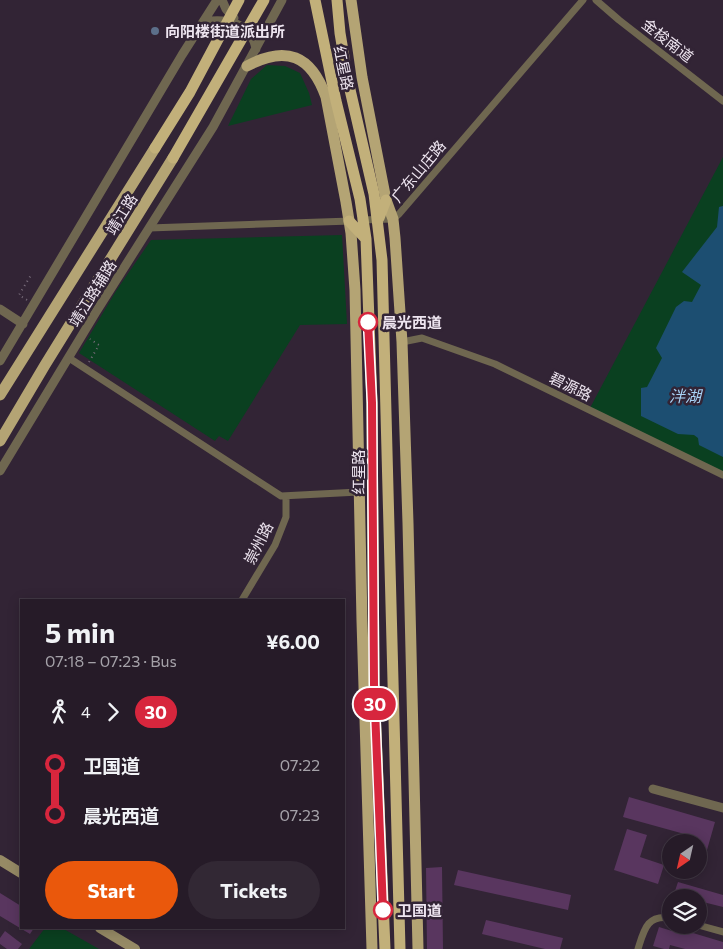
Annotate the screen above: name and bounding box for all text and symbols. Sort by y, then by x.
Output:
street label: 金梭南道 [639,14,697,66]
place label: 向阳楼街道派出所 [165,22,285,40]
marker: 向阳楼街道派出所 [149,25,161,37]
street label: 红星路 [331,44,357,92]
street label: 广东山庄路 [387,136,449,206]
street label: 靖江路 [101,190,141,238]
street label: 靖江路辅路 [64,256,120,330]
marker: 晨光西道 [358,312,378,332]
place label: 晨光西道 [382,313,442,331]
street label: 碧源路 [547,368,595,404]
water label: 泮湖 [669,386,704,405]
street label: 红星路 [349,449,367,495]
street label: 崇州路 [240,519,276,567]
text: 5 min [45,615,115,649]
text: ¥6.00 [266,630,320,653]
text: 07:18 – 07:23 · Bus [45,651,177,670]
line badge: 30 [352,688,398,720]
text: 30 [364,693,386,715]
icon: walk [45,698,73,726]
icon: forward [99,698,127,726]
text: 30 [145,701,167,723]
text: 4 [81,702,91,721]
text: 卫国道 [83,754,140,777]
text: 07:22 [280,755,320,774]
text: 晨光西道 [83,804,159,827]
text: 07:23 [279,805,320,824]
north arrow [662,834,708,879]
map controls [662,834,707,934]
button: Start [45,861,178,919]
button: Tickets [188,861,320,919]
button: layers [662,889,707,934]
marker: 卫国道 [373,900,393,920]
place label: 卫国道 [397,901,442,919]

